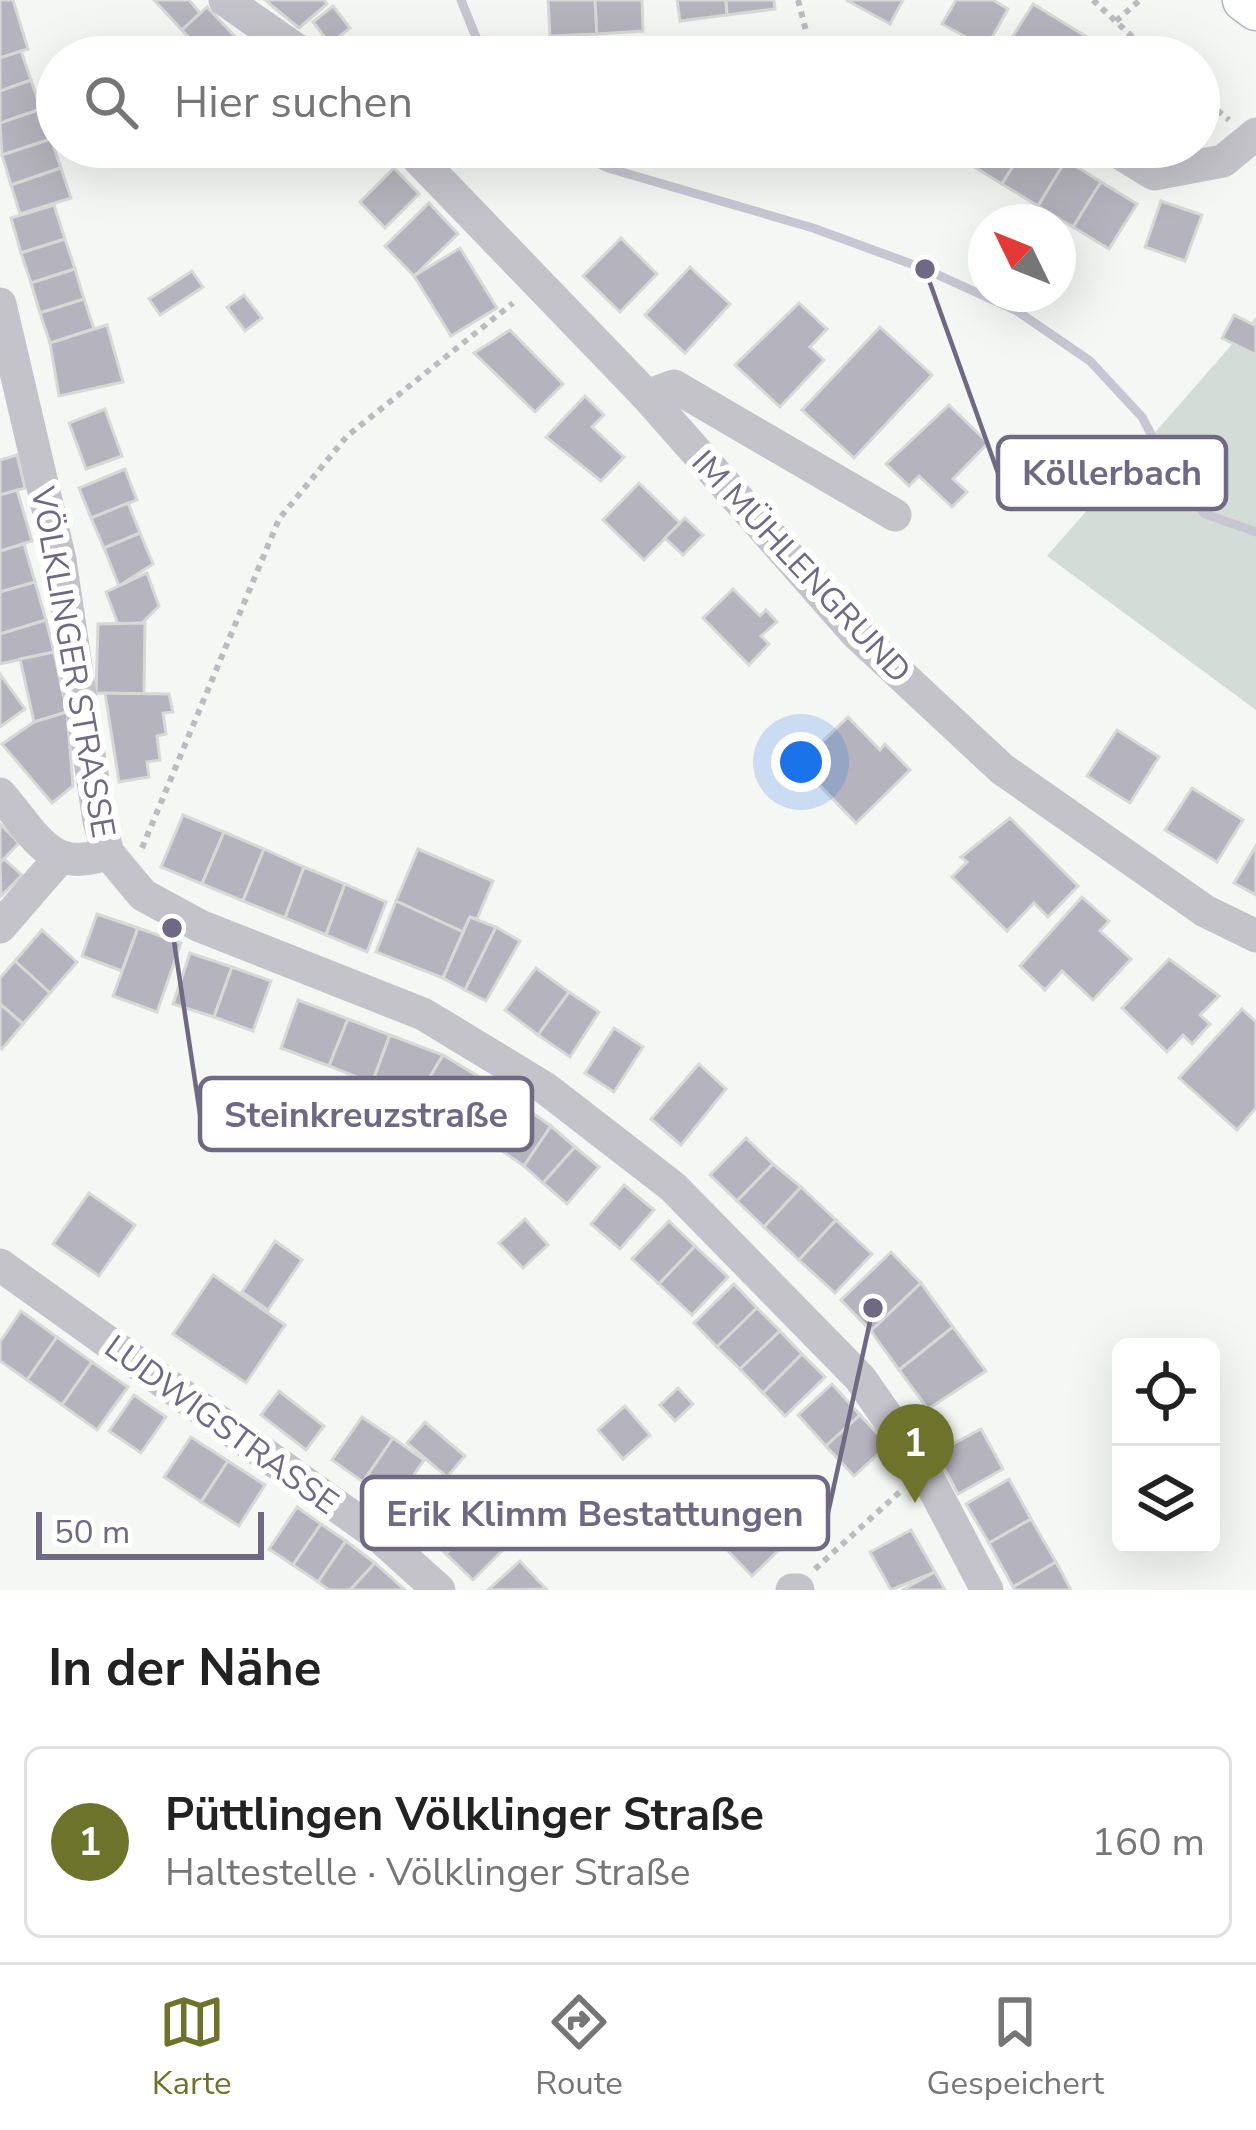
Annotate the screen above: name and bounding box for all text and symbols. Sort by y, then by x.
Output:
search box [36,36,1220,168]
icon: search [78,69,144,135]
text: Hier suchen [174,72,413,133]
north arrow [968,204,1076,312]
callout: Köllerbach [998,437,1226,509]
street label: IM MÜHLENGRUND [681,441,921,693]
text: Köllerbach [1022,449,1202,498]
street label: VÖLKLINGER STRASSE [19,482,126,841]
your location [771,732,831,792]
callout: Steinkreuzstraße [200,1078,532,1150]
text: Steinkreuzstraße [224,1091,508,1140]
street label: LUDWIGSTRASSE [95,1325,347,1525]
map controls [1112,1338,1220,1554]
button: locate [1112,1338,1220,1446]
pin: 1 [876,1404,954,1503]
button: layers [1112,1446,1220,1554]
callout: Erik Klimm Bestattungen [362,1477,828,1549]
text: Erik Klimm Bestattungen [386,1490,804,1539]
scale bar [36,1506,264,1559]
text: 50 m [54,1510,130,1555]
text: In der Nähe [48,1633,321,1703]
text: Püttlingen Völklinger Straße [165,1785,764,1846]
text: 1 [78,1816,102,1869]
text: 160 m [1091,1816,1205,1869]
text: Haltestelle · Völklinger Straße [165,1846,690,1899]
tab: Karte [152,1989,232,2106]
tab: Route [535,1989,623,2106]
tab: Gespeichert [926,1989,1104,2106]

